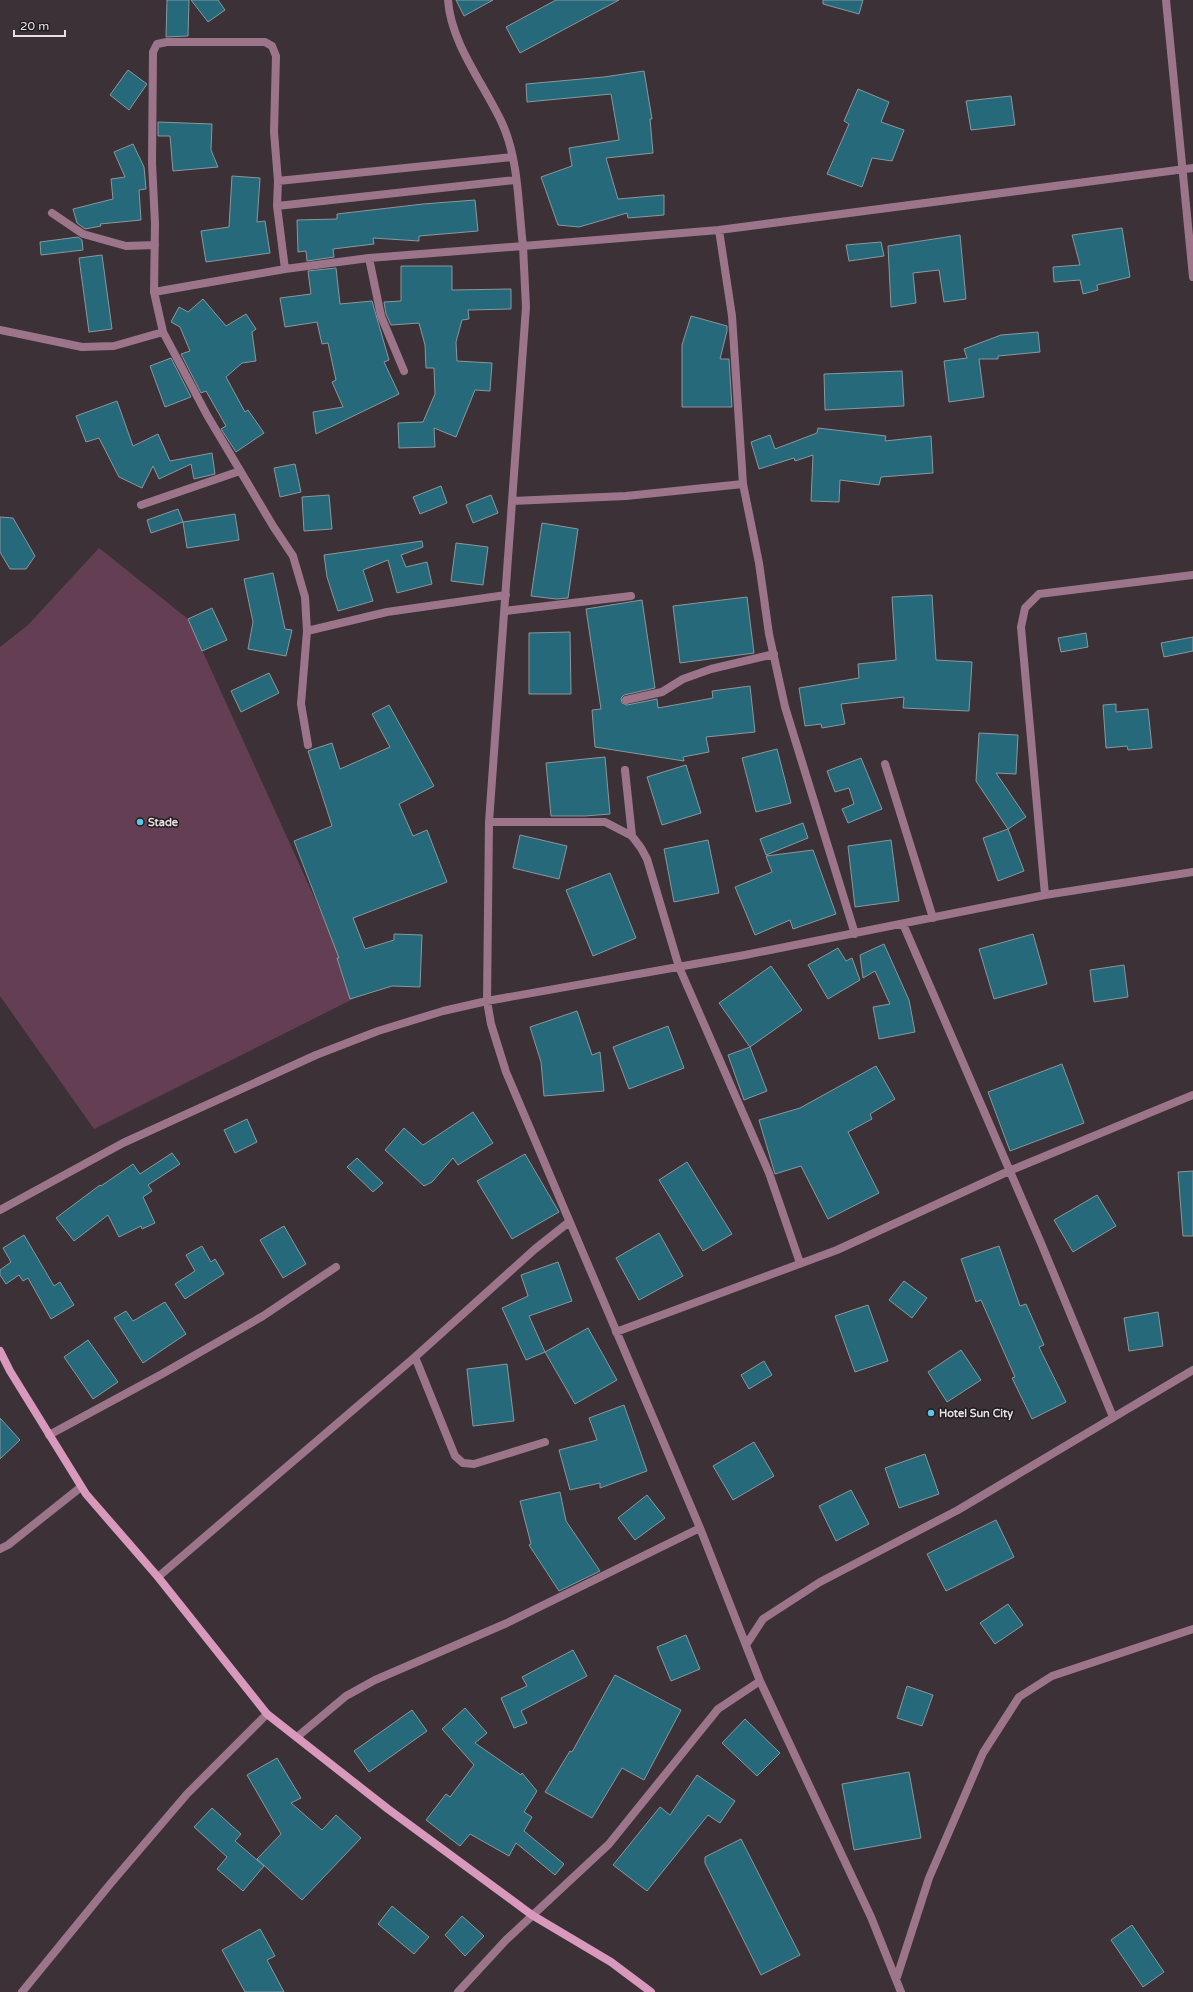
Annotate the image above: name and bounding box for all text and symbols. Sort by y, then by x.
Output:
scale bar [14,12,65,38]
text: 20 m [20,19,49,33]
place label: Stade [148,816,179,829]
marker: Stade [135,817,145,827]
place label: Hotel Sun City [939,1407,1013,1421]
marker: Hotel Sun City [926,1408,936,1418]

